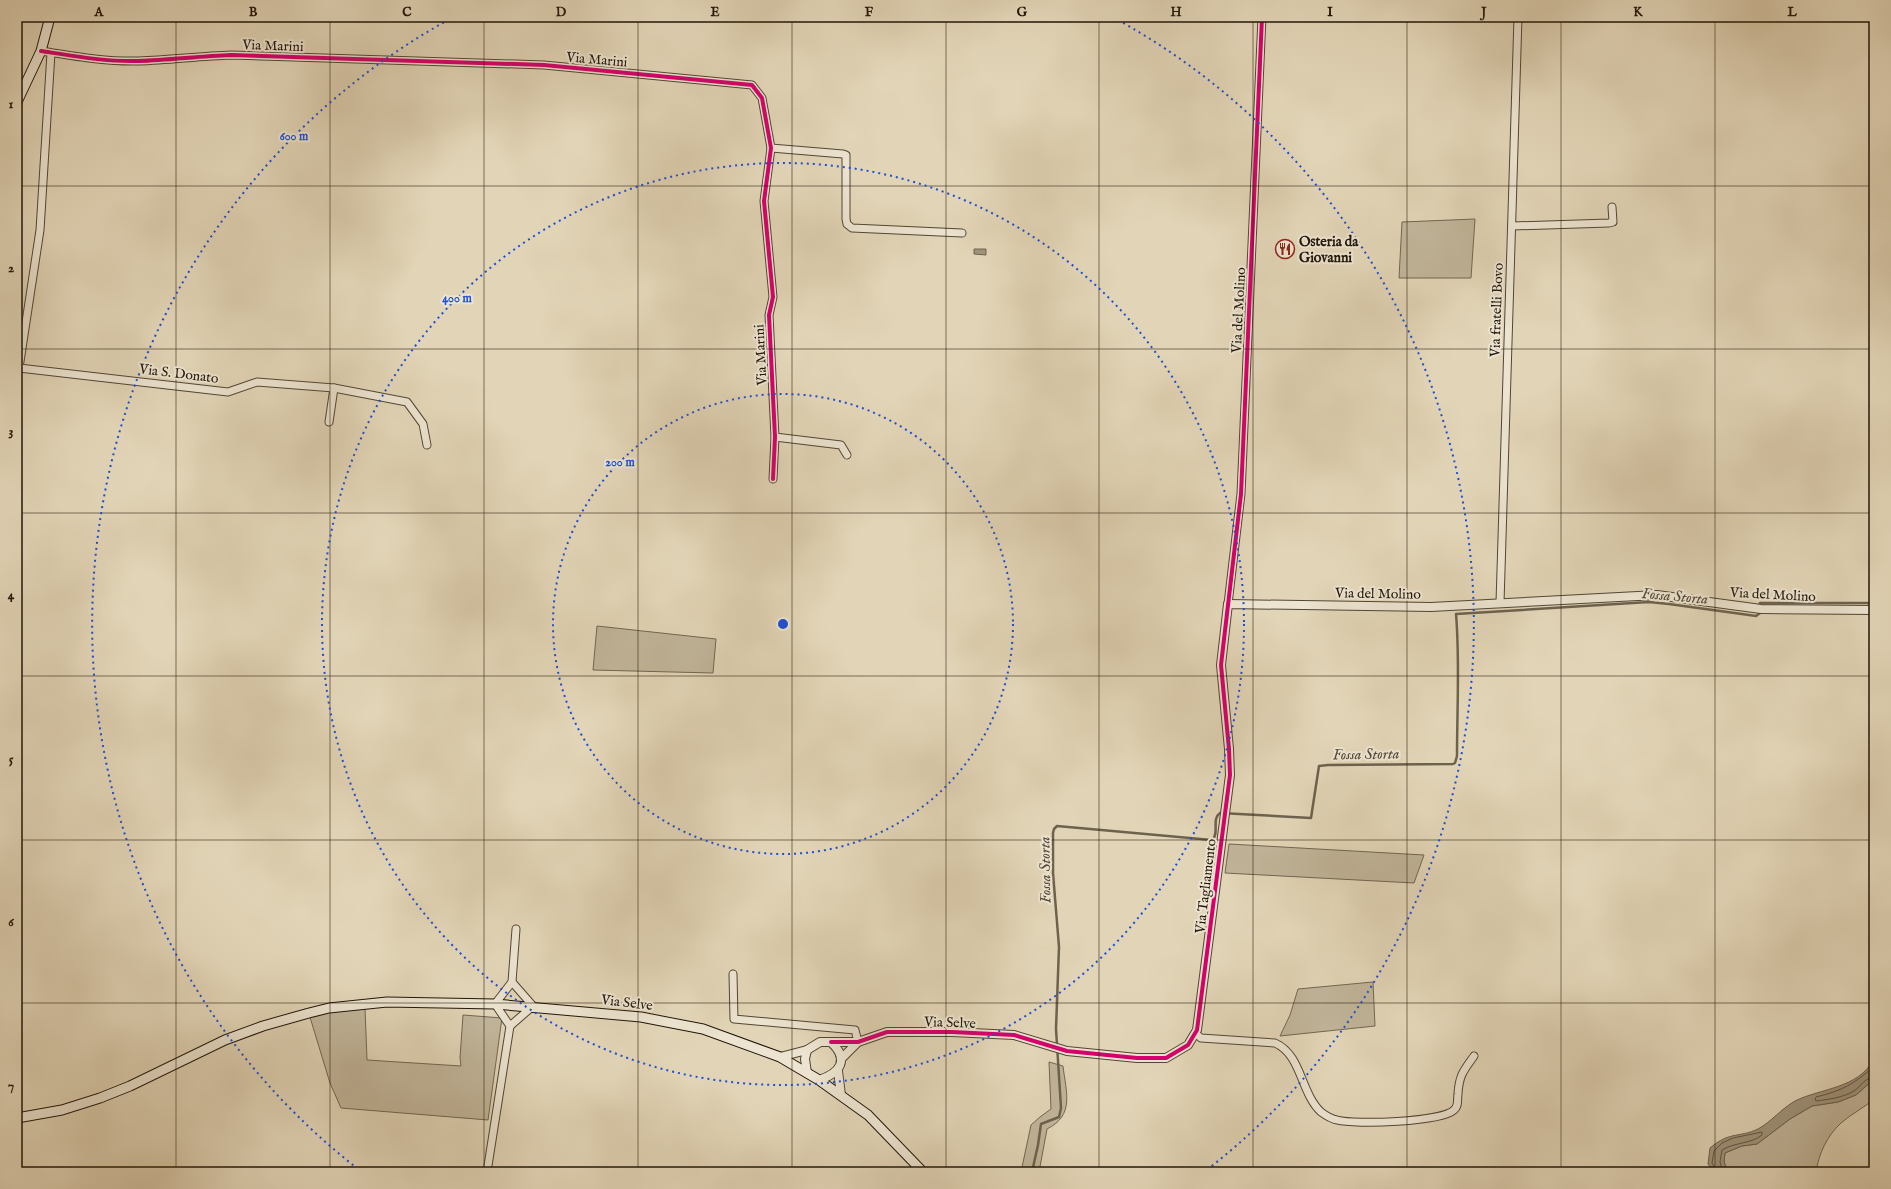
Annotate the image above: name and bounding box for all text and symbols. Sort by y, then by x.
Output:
text: A [94,4,105,21]
text: B [249,4,258,21]
text: C [402,4,412,21]
text: D [556,4,567,21]
text: E [710,4,720,21]
text: F [865,4,874,21]
text: G [1017,4,1028,21]
text: H [1170,4,1182,21]
text: I [1327,4,1333,21]
text: J [1479,4,1487,21]
text: K [1633,4,1643,21]
text: L [1786,4,1797,21]
street label: Via Marini [241,36,304,56]
street label: Via Marini [565,48,628,72]
text: 1 [9,96,14,113]
text: 600 m [280,129,309,144]
place label: Osteria da Giovanni [1299,233,1359,267]
restaurant icon: Osteria da Giovanni [1274,238,1296,260]
text: 2 [8,260,14,277]
street label: Via fratelli Bovo [1486,262,1508,358]
street label: Via del Molino [1228,266,1250,354]
text: 400 m [442,291,473,306]
street label: Via Marini [750,324,772,387]
street label: Via S. Donato [137,360,220,388]
text: 3 [9,423,14,440]
text: 200 m [605,455,635,470]
street label: Via del Molino [1334,584,1422,604]
water label: Fossa Storta [1641,584,1709,609]
street label: Via del Molino [1729,584,1817,606]
text: 4 [8,587,15,604]
centre of rings [776,617,790,631]
water label: Fossa Storta [1333,744,1400,765]
text: 5 [9,751,14,768]
water label: Fossa Storta [1035,836,1056,903]
street label: Via Tagliamento [1191,837,1221,936]
text: 6 [8,914,14,931]
street label: Via Selve [599,991,654,1015]
street label: Via Selve [923,1013,977,1033]
text: 7 [8,1078,14,1095]

